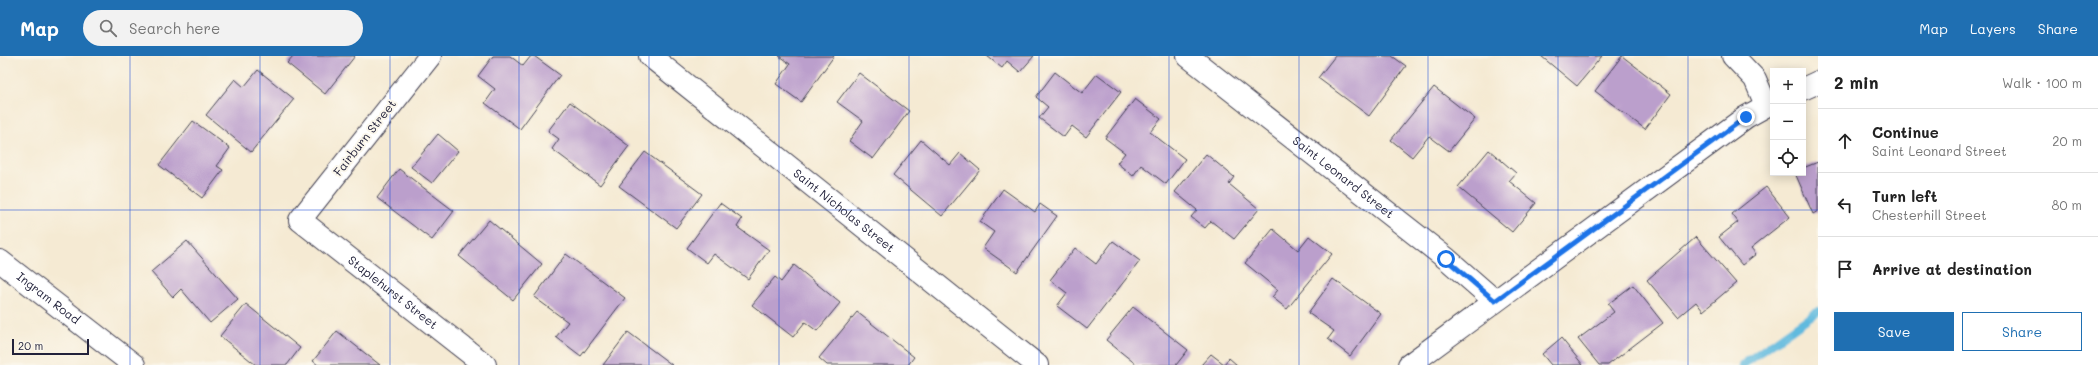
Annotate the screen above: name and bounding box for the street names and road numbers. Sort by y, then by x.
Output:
street label: Fairburn Street [329,96,399,179]
street label: Saint Leonard Street [1290,132,1398,221]
street label: Saint Nicholas Street [790,165,899,255]
street label: Staplehurst Street [345,252,441,332]
street label: Ingram Road [14,268,84,327]

